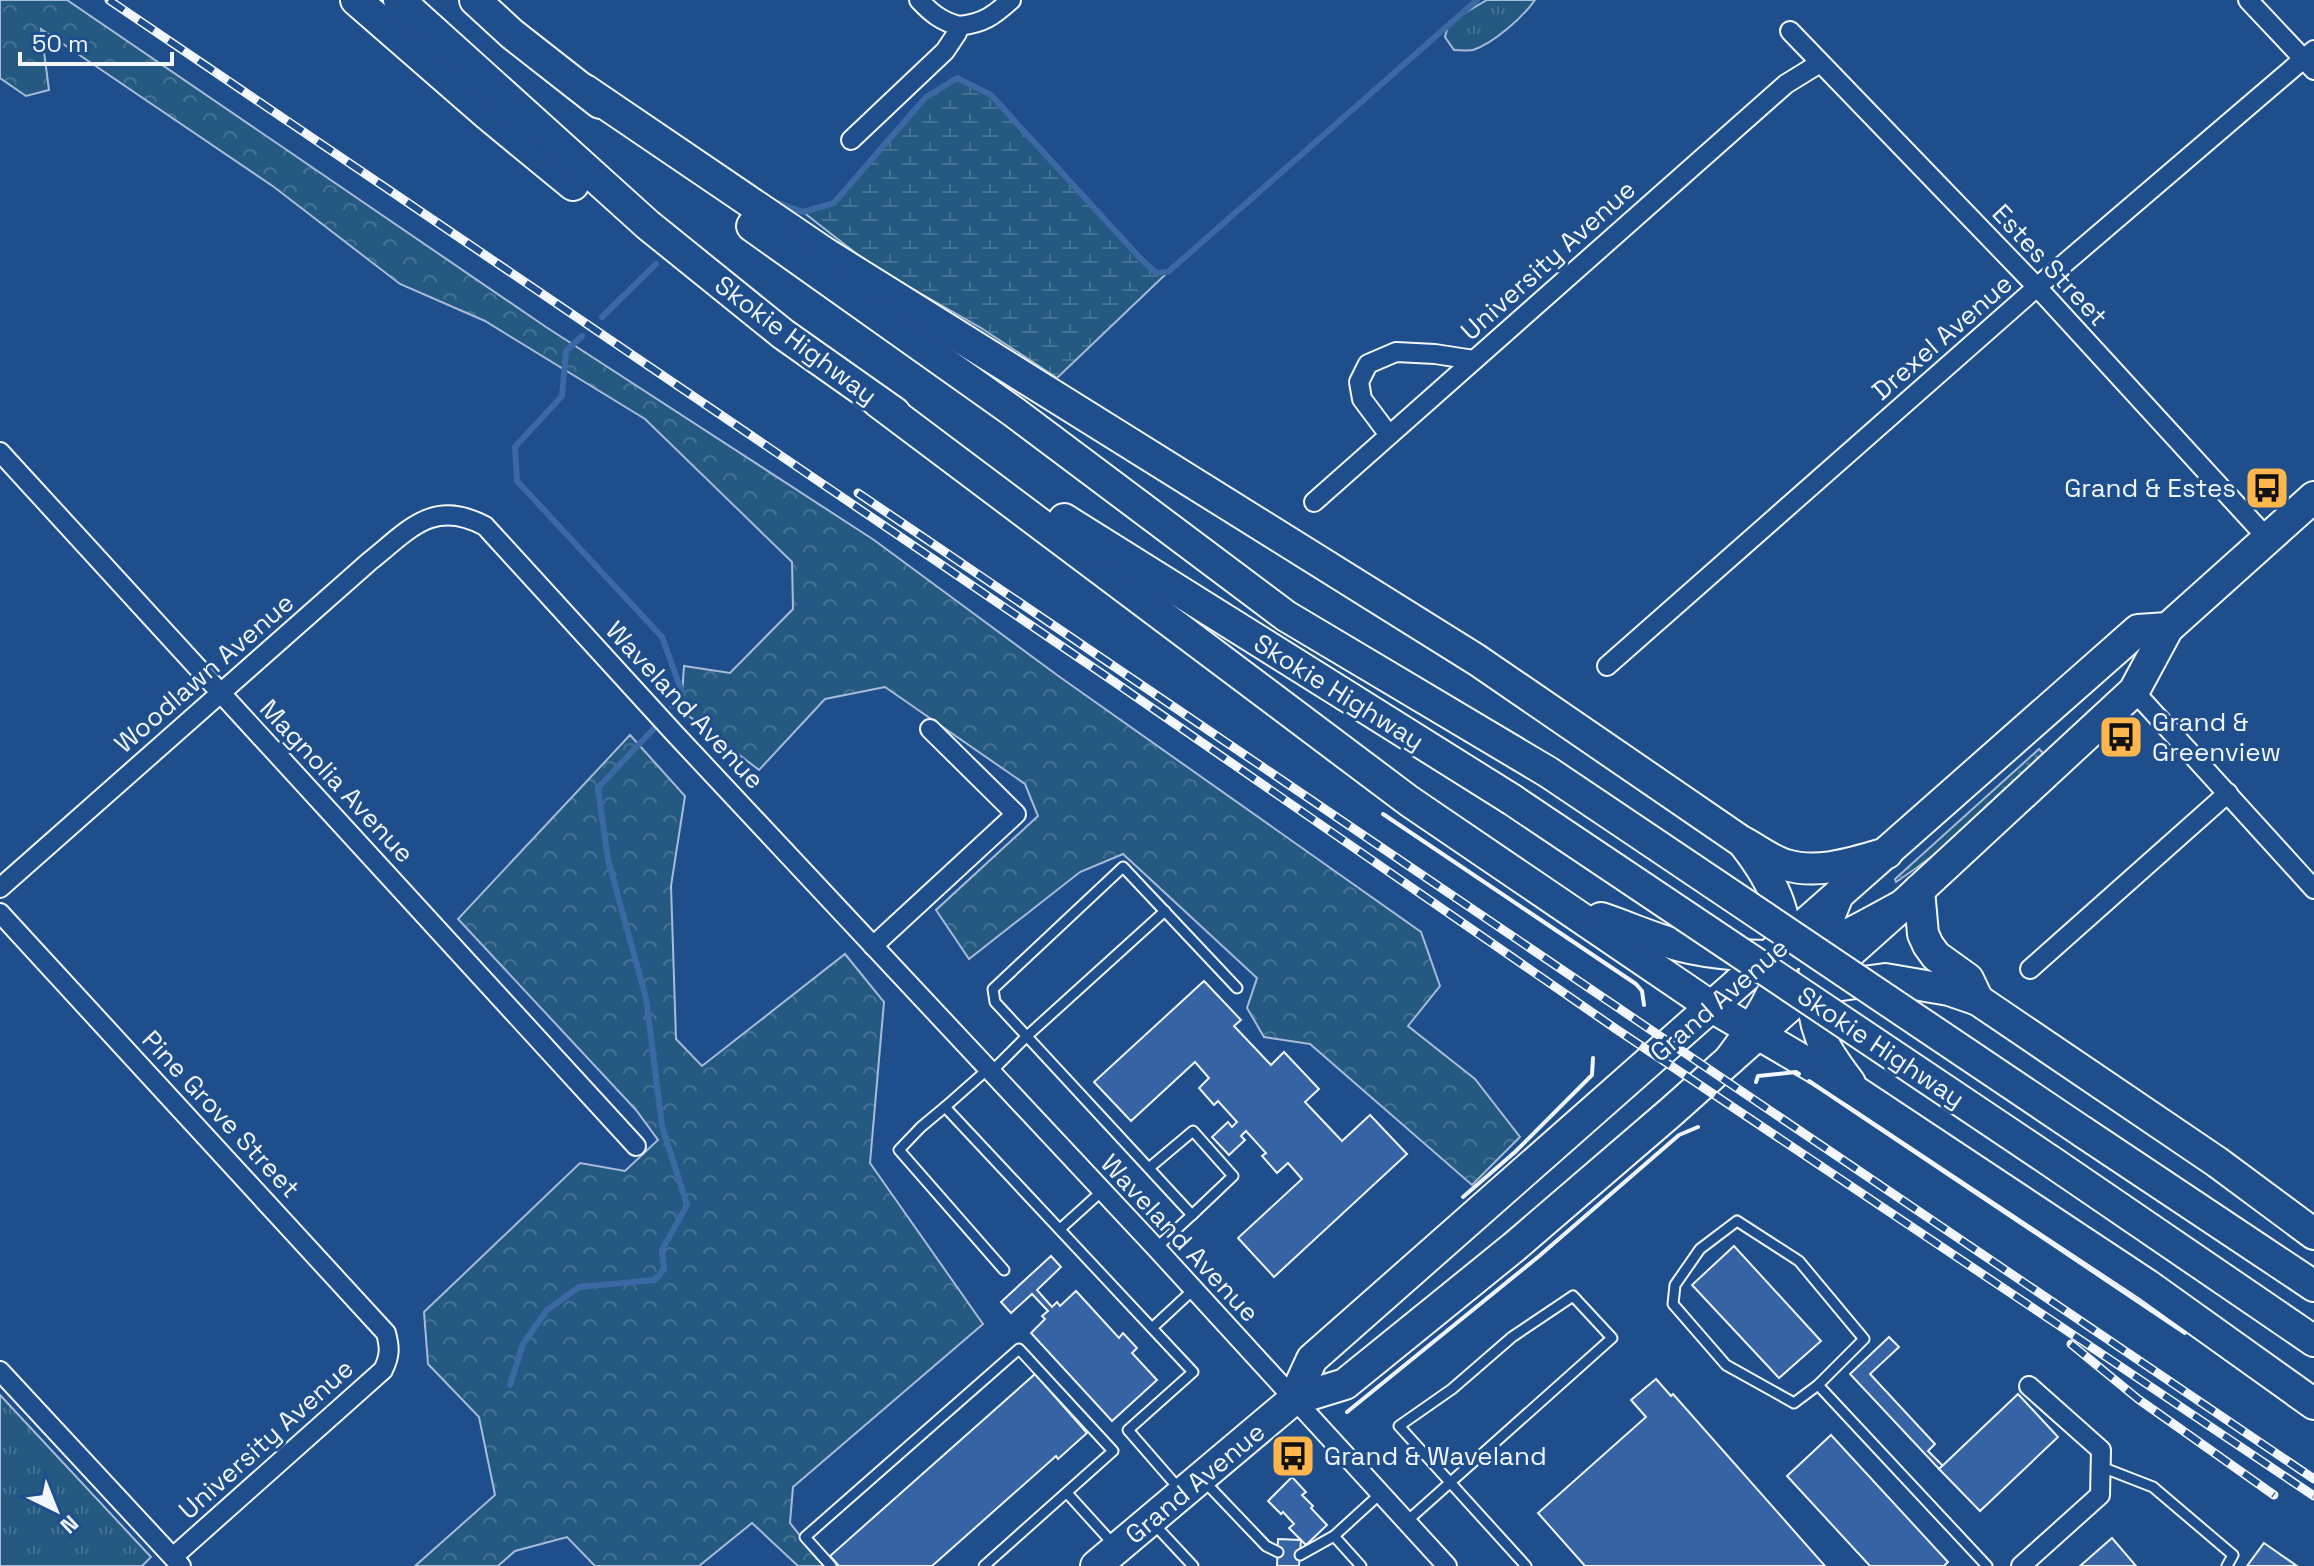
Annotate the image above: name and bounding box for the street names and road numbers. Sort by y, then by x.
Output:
street label: University Avenue [1453,172,1643,348]
street label: Estes Street [1985,197,2115,333]
street label: Drexel Avenue [1865,267,2019,407]
street label: Skokie Highway [708,268,884,412]
street label: Woodlawn Avenue [107,586,301,760]
street label: Waveland Avenue [598,614,772,796]
street label: Skokie Highway [1247,626,1431,758]
street label: Magnolia Avenue [252,692,422,870]
street label: Grand Avenue [1643,931,1795,1069]
street label: Skokie Highway [1791,978,1971,1116]
street label: Pine Grove Street [135,1023,307,1205]
street label: Waveland Avenue [1093,1147,1267,1329]
street label: University Avenue [171,1351,361,1527]
street label: Grand Avenue [1118,1415,1272,1551]

